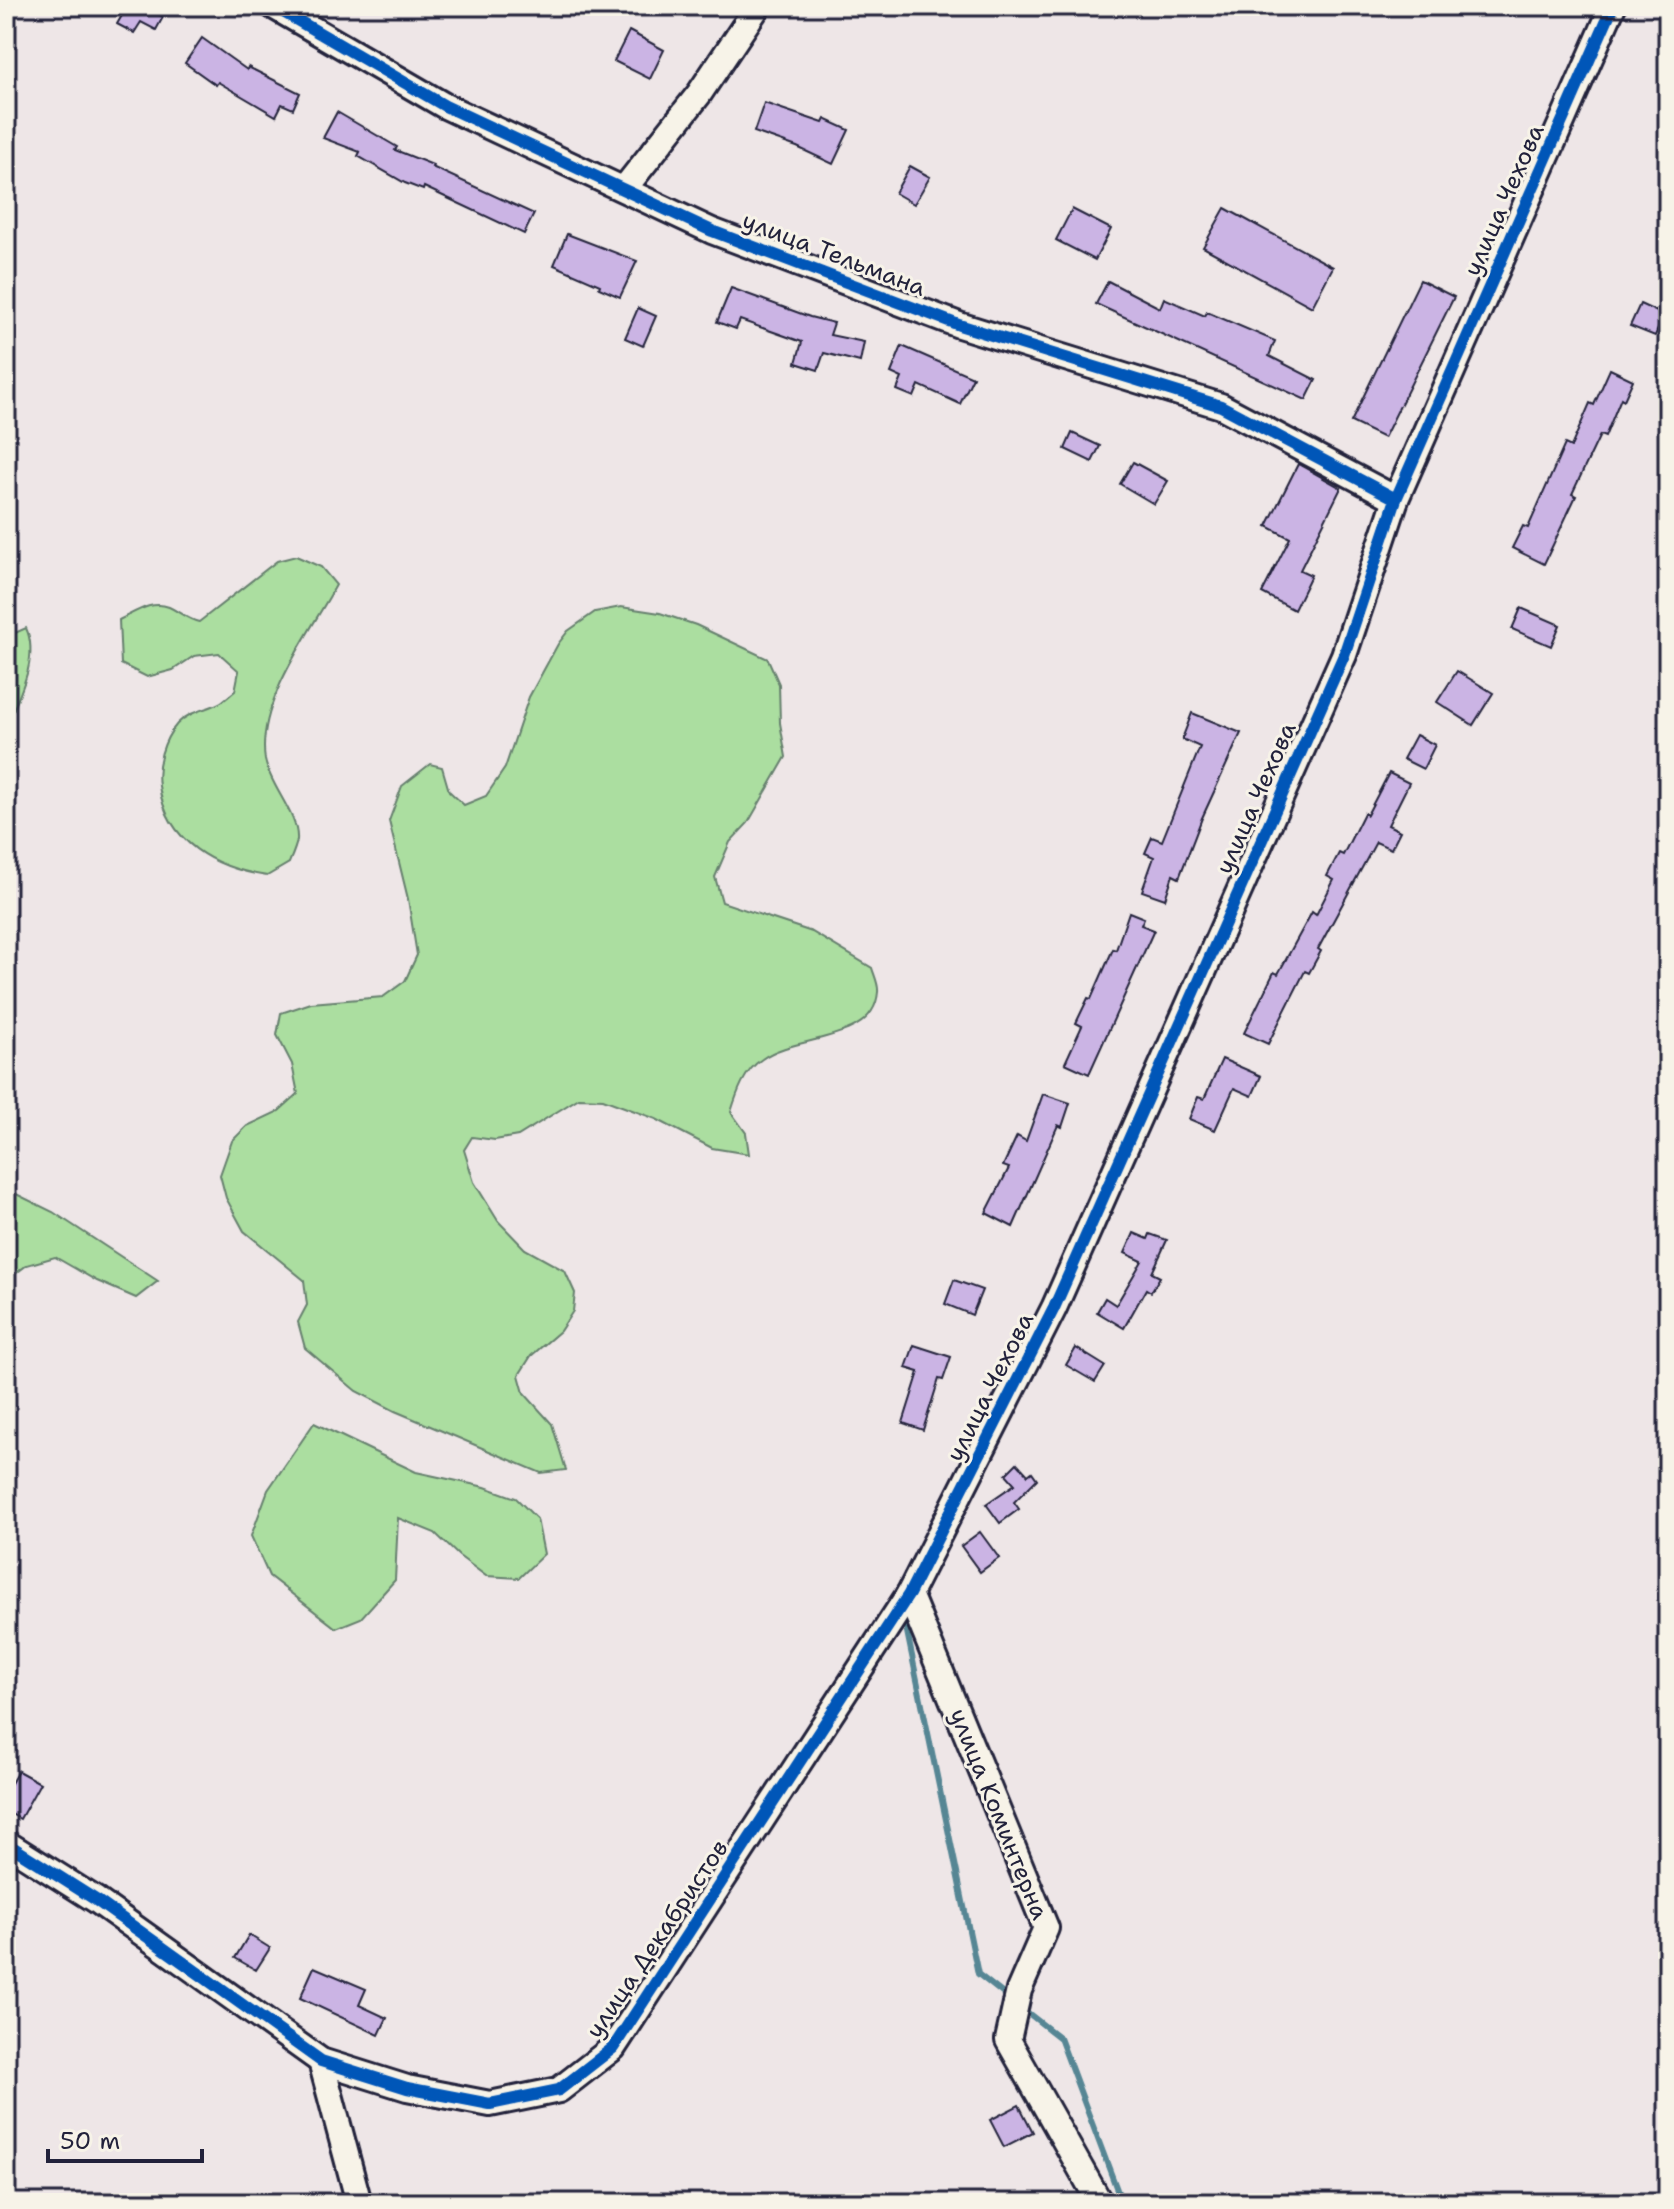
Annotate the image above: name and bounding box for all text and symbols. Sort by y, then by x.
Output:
street label: улица Чехова [1456,119,1552,281]
street label: улица Тельмана [738,204,930,304]
street label: улица Чехова [1208,717,1304,879]
street label: улица Чехова [939,1307,1041,1467]
street label: улица Коминтерна [942,1704,1056,1924]
street label: улица Декабристов [579,1834,735,2044]
scale bar [48,2113,202,2163]
text: 50 m [60,2125,120,2157]

